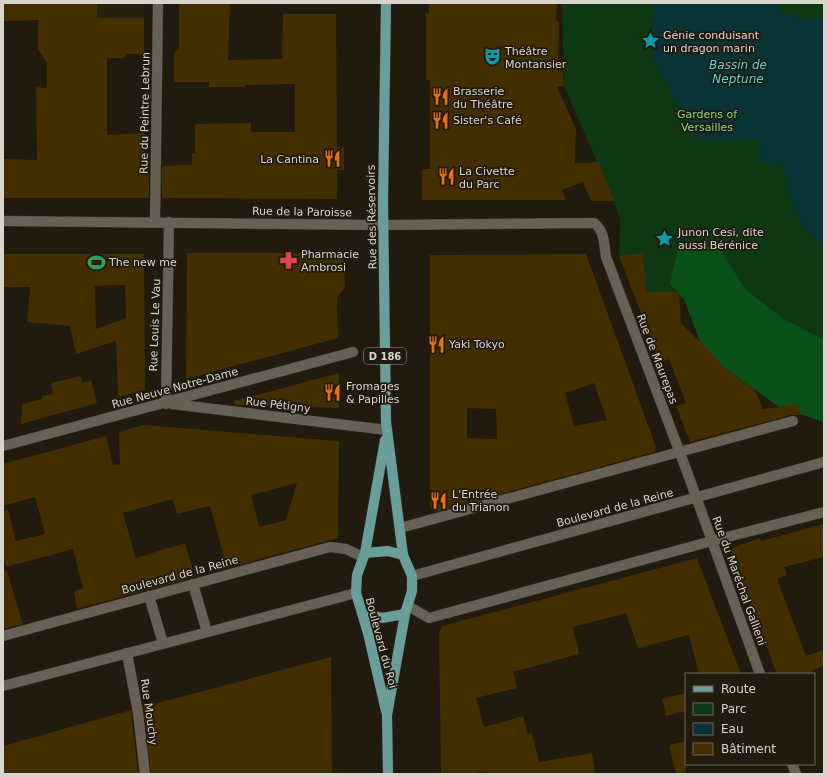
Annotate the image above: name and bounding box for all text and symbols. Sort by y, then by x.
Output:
place label: Génie conduisant un dragon marin [663,29,760,55]
place icon: Génie conduisant un dragon marin [640,31,660,51]
place label: Théâtre Montansier [504,45,567,71]
theatre icon: Théâtre Montansier [482,47,502,67]
street label: Rue du Peintre Lebrun [137,52,153,174]
water label: Bassin de Neptune [709,58,767,86]
place label: Brasserie du Théâtre [453,85,513,111]
restaurant icon: Brasserie du Théâtre [430,87,450,107]
park label: Gardens of Versailles [677,108,738,134]
restaurant icon: Sister's Café [430,110,450,130]
place label: Sister's Café [453,114,522,127]
restaurant icon: La Cantina [322,149,342,169]
place label: La Cantina [260,153,319,166]
street label: Rue des Réservoirs [365,164,379,270]
place label: La Civette du Parc [459,165,515,191]
restaurant icon: La Civette du Parc [436,167,456,187]
street label: Rue de la Paroisse [252,205,352,219]
place label: Junon Cesi, dite aussi Bérénice [677,226,764,252]
place icon: Junon Cesi, dite aussi Bérénice [655,228,675,248]
place label: Pharmacie Ambrosi [301,248,359,274]
pharmacy icon: Pharmacie Ambrosi [278,250,298,270]
sports icon: The new me [86,252,106,272]
place label: The new me [108,256,177,269]
street label: Rue Louis Le Vau [147,278,163,372]
street label: Rue de Maurepas [634,312,680,406]
restaurant icon: Yaki Tokyo [426,334,446,354]
place label: Yaki Tokyo [448,338,505,351]
road number: D 186 [364,348,406,364]
street label: Rue Neuve Notre-Dame [110,365,240,411]
place label: Fromages & Papilles [346,380,400,406]
restaurant icon: Fromages & Papilles [323,382,343,402]
street label: Rue Pétigny [245,395,312,415]
street label: Boulevard de la Reine [555,486,675,530]
place label: L'Entrée du Trianon [452,488,510,514]
restaurant icon: L'Entrée du Trianon [429,490,449,510]
street label: Rue du Maréchal Gallieni [710,515,768,647]
street label: Boulevard de la Reine [120,553,240,597]
street label: Boulevard du Roi [363,596,399,690]
legend [685,673,815,765]
street label: Rue Mouchy [138,678,160,747]
text: Route [721,682,756,696]
text: Parc [721,702,746,716]
text: Eau [721,722,744,736]
text: Bâtiment [721,742,776,756]

